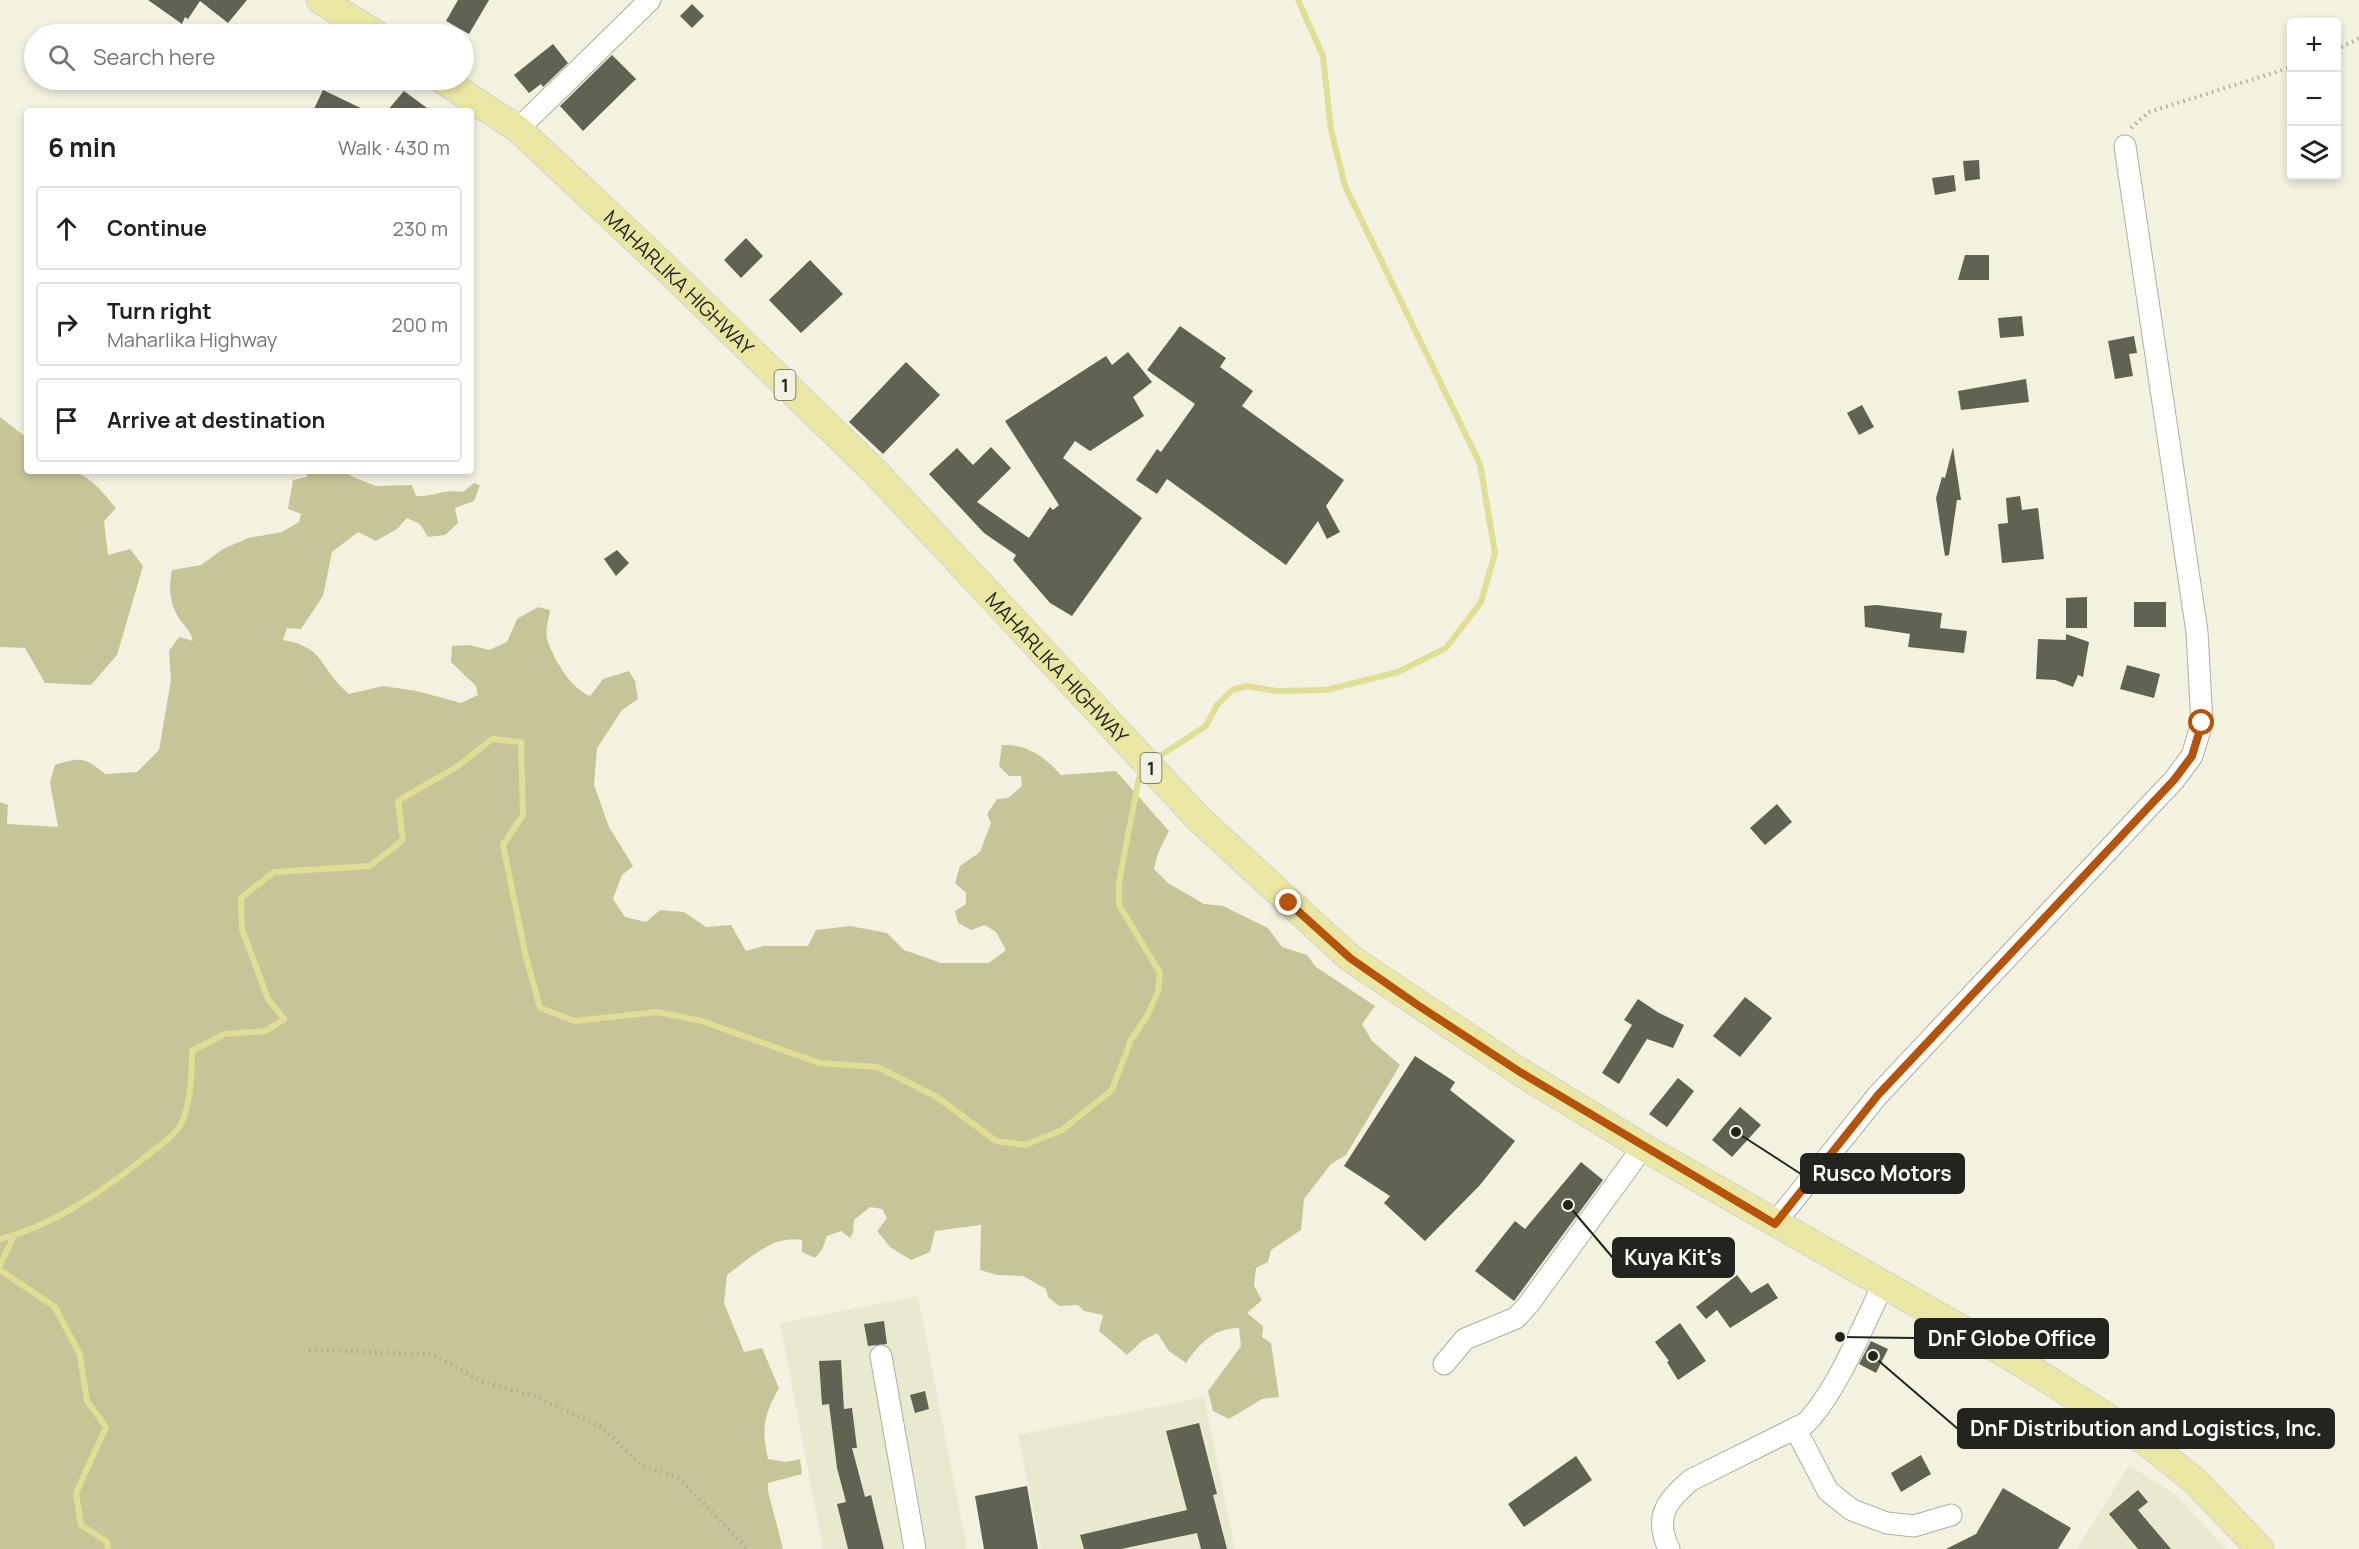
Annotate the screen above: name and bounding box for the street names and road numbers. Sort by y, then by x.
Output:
street label: MAHARLIKA HIGHWAY [599,204,761,361]
road number: 1 [774,370,796,400]
street label: MAHARLIKA HIGHWAY [980,586,1135,750]
road number: 1 [1140,753,1162,783]

